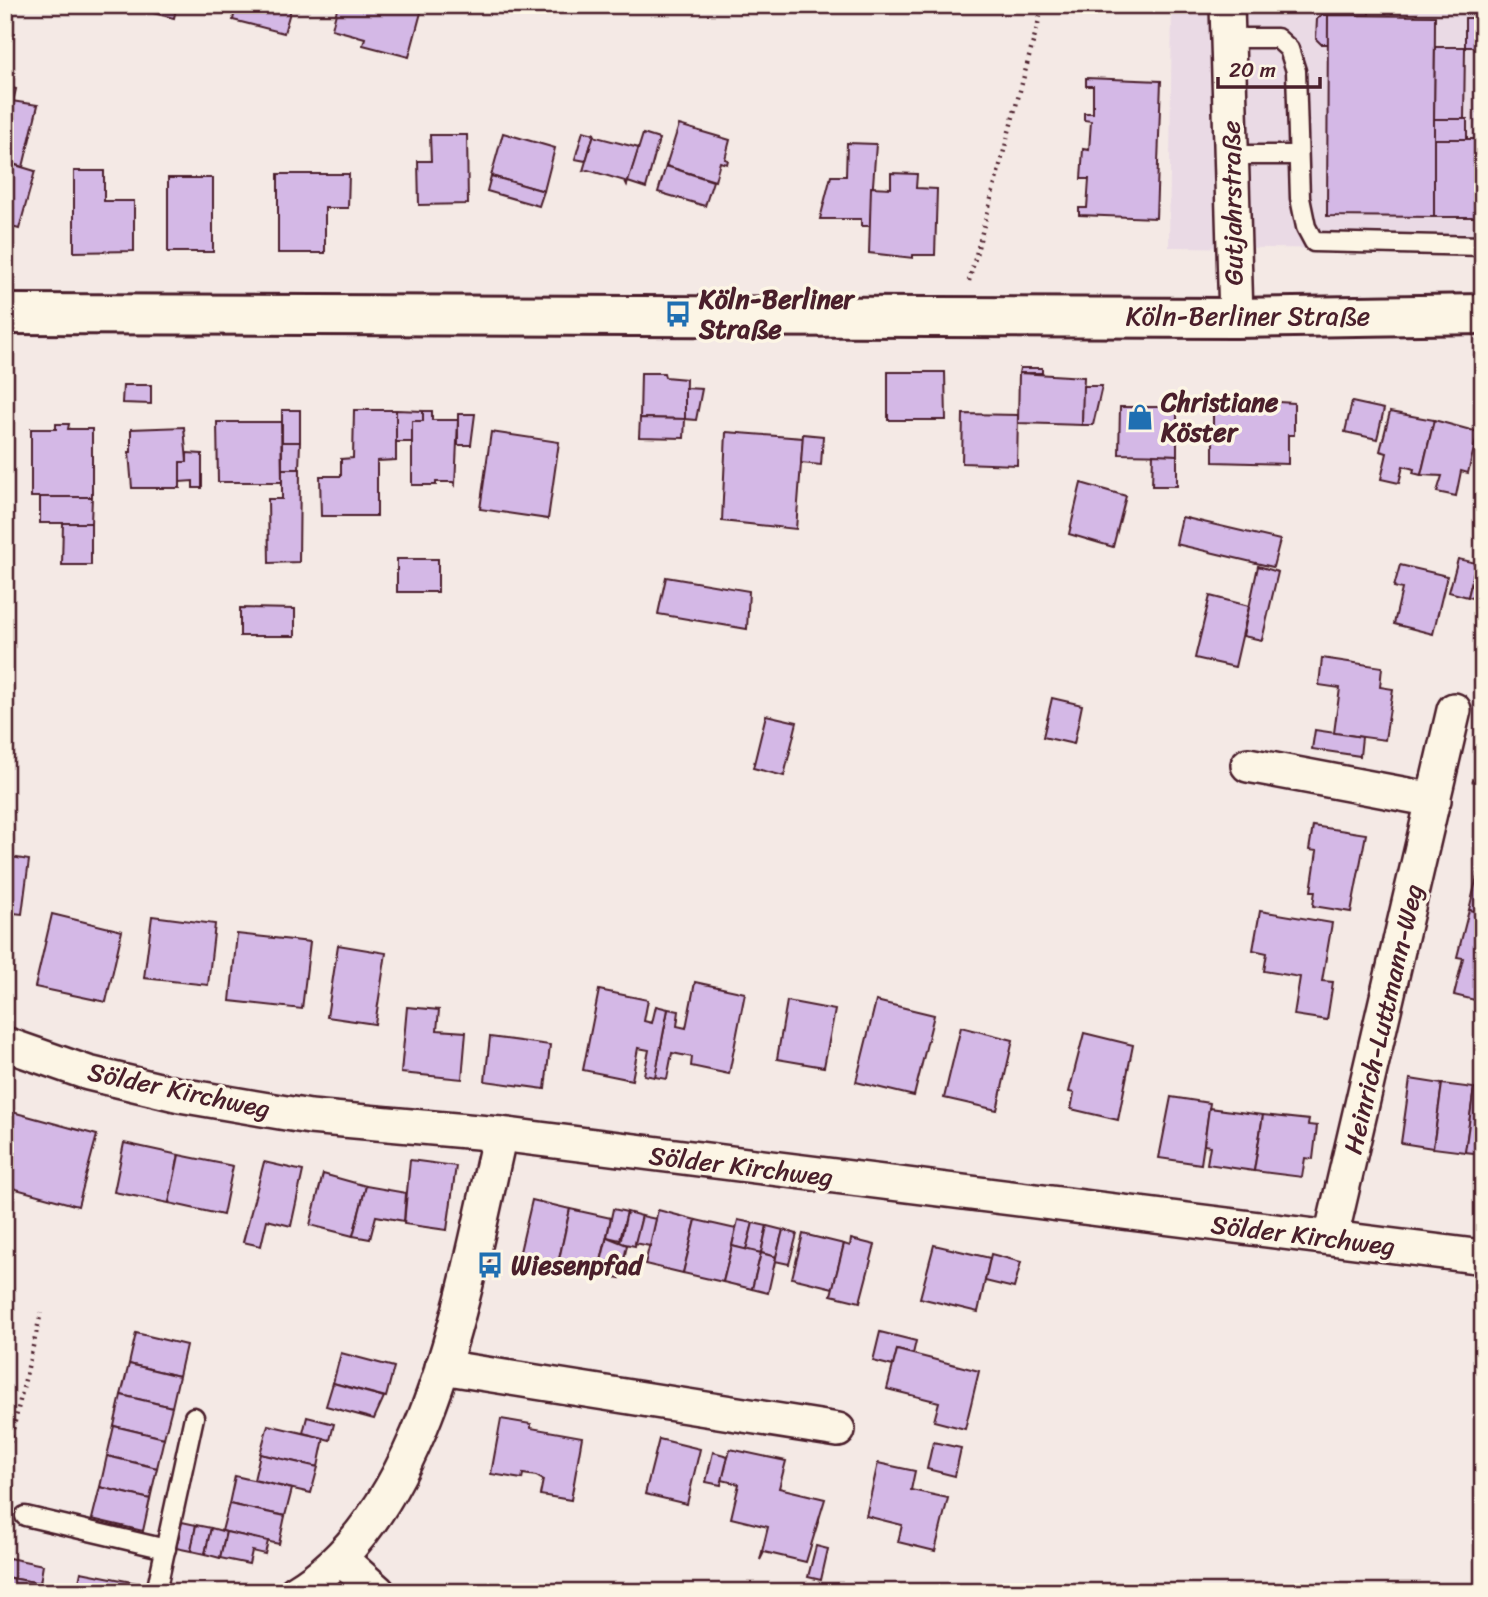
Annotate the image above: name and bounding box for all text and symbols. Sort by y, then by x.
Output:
scale bar [1218,46,1320,90]
text: 20 m [1229,51,1276,89]
street label: Gutjahrstraße [1208,120,1256,286]
place label: Köln-Berliner Straße [698,276,856,352]
street label: Köln-Berliner Straße [1126,293,1370,339]
bus stop icon: Köln-Berliner Straße [663,299,693,329]
place label: Christiane Köster [1160,379,1279,455]
shop icon: Christiane Köster [1125,402,1155,432]
street label: Heinrich-Luttmann-Weg [1330,879,1436,1159]
street label: Sölder Kirchweg [84,1048,274,1132]
street label: Sölder Kirchweg [646,1132,836,1200]
street label: Sölder Kirchweg [1208,1201,1398,1269]
place label: Wiesenpfad [511,1242,644,1288]
bus stop icon: Wiesenpfad [475,1250,505,1280]

